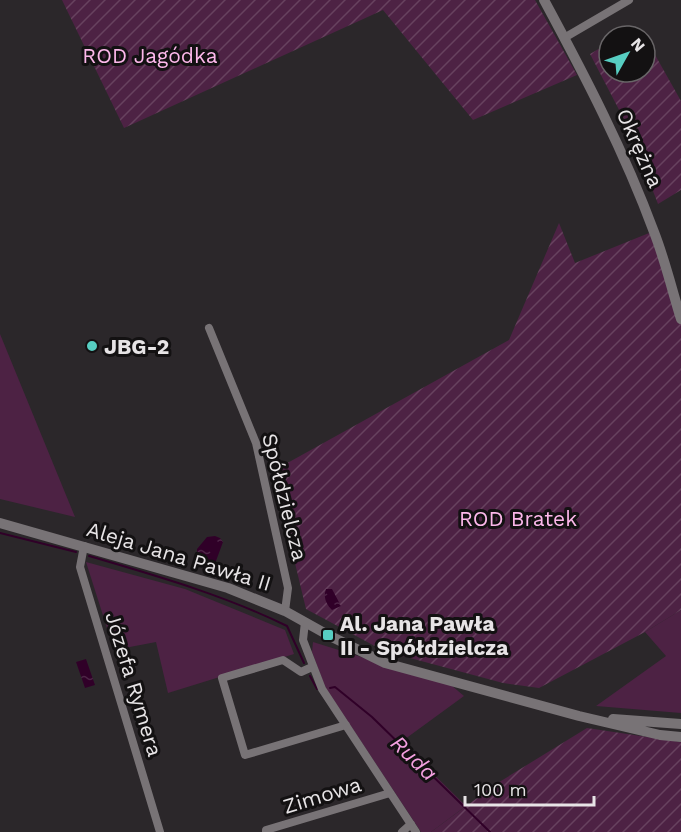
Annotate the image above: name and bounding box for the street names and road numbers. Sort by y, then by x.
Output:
street label: Okrężna [612,105,669,192]
street label: Spółdzielcza [257,431,313,563]
street label: Aleja Jana Pawła II [84,516,274,596]
street label: Józefa Rymera [100,609,168,759]
street label: Zimowa [280,771,364,819]

